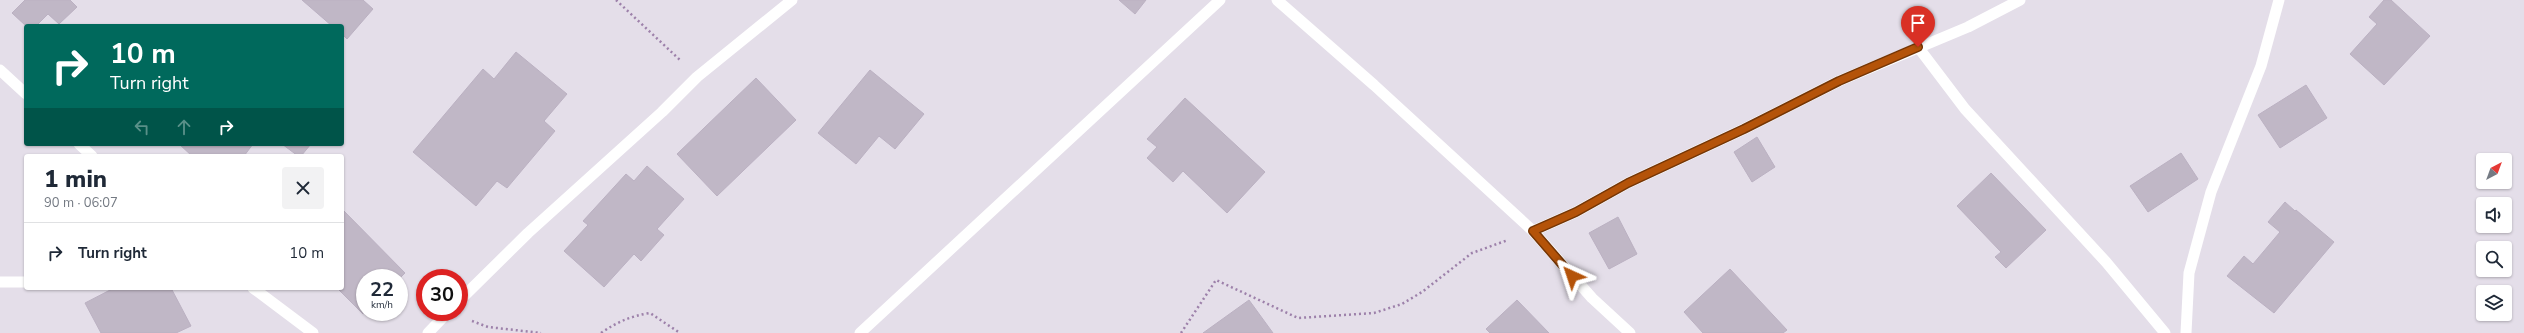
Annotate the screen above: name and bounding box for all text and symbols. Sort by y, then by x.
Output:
pin [1901,6,1935,47]
icon: arrive [1907,12,1929,34]
text: 10 m [110,35,176,73]
icon: right [44,40,96,92]
text: Turn right [110,71,189,95]
icon: left [131,116,153,138]
icon: ahead [173,116,195,138]
icon: right [215,116,237,138]
north arrow [2476,153,2512,189]
map controls [2476,153,2512,321]
text: 1 min [44,163,107,195]
button: close [282,167,324,209]
text: 90 m · 06:07 [44,194,118,212]
button: sound [2476,197,2512,233]
button: search [2476,241,2512,277]
icon: right [44,242,66,264]
text: Turn right [78,243,147,263]
text: 10 m [289,243,324,263]
position arrow [1551,255,1593,297]
speed limit sign: 30 [416,269,468,321]
text: 22 [370,276,394,303]
button: layers [2476,285,2512,321]
text: km/h [371,298,393,312]

